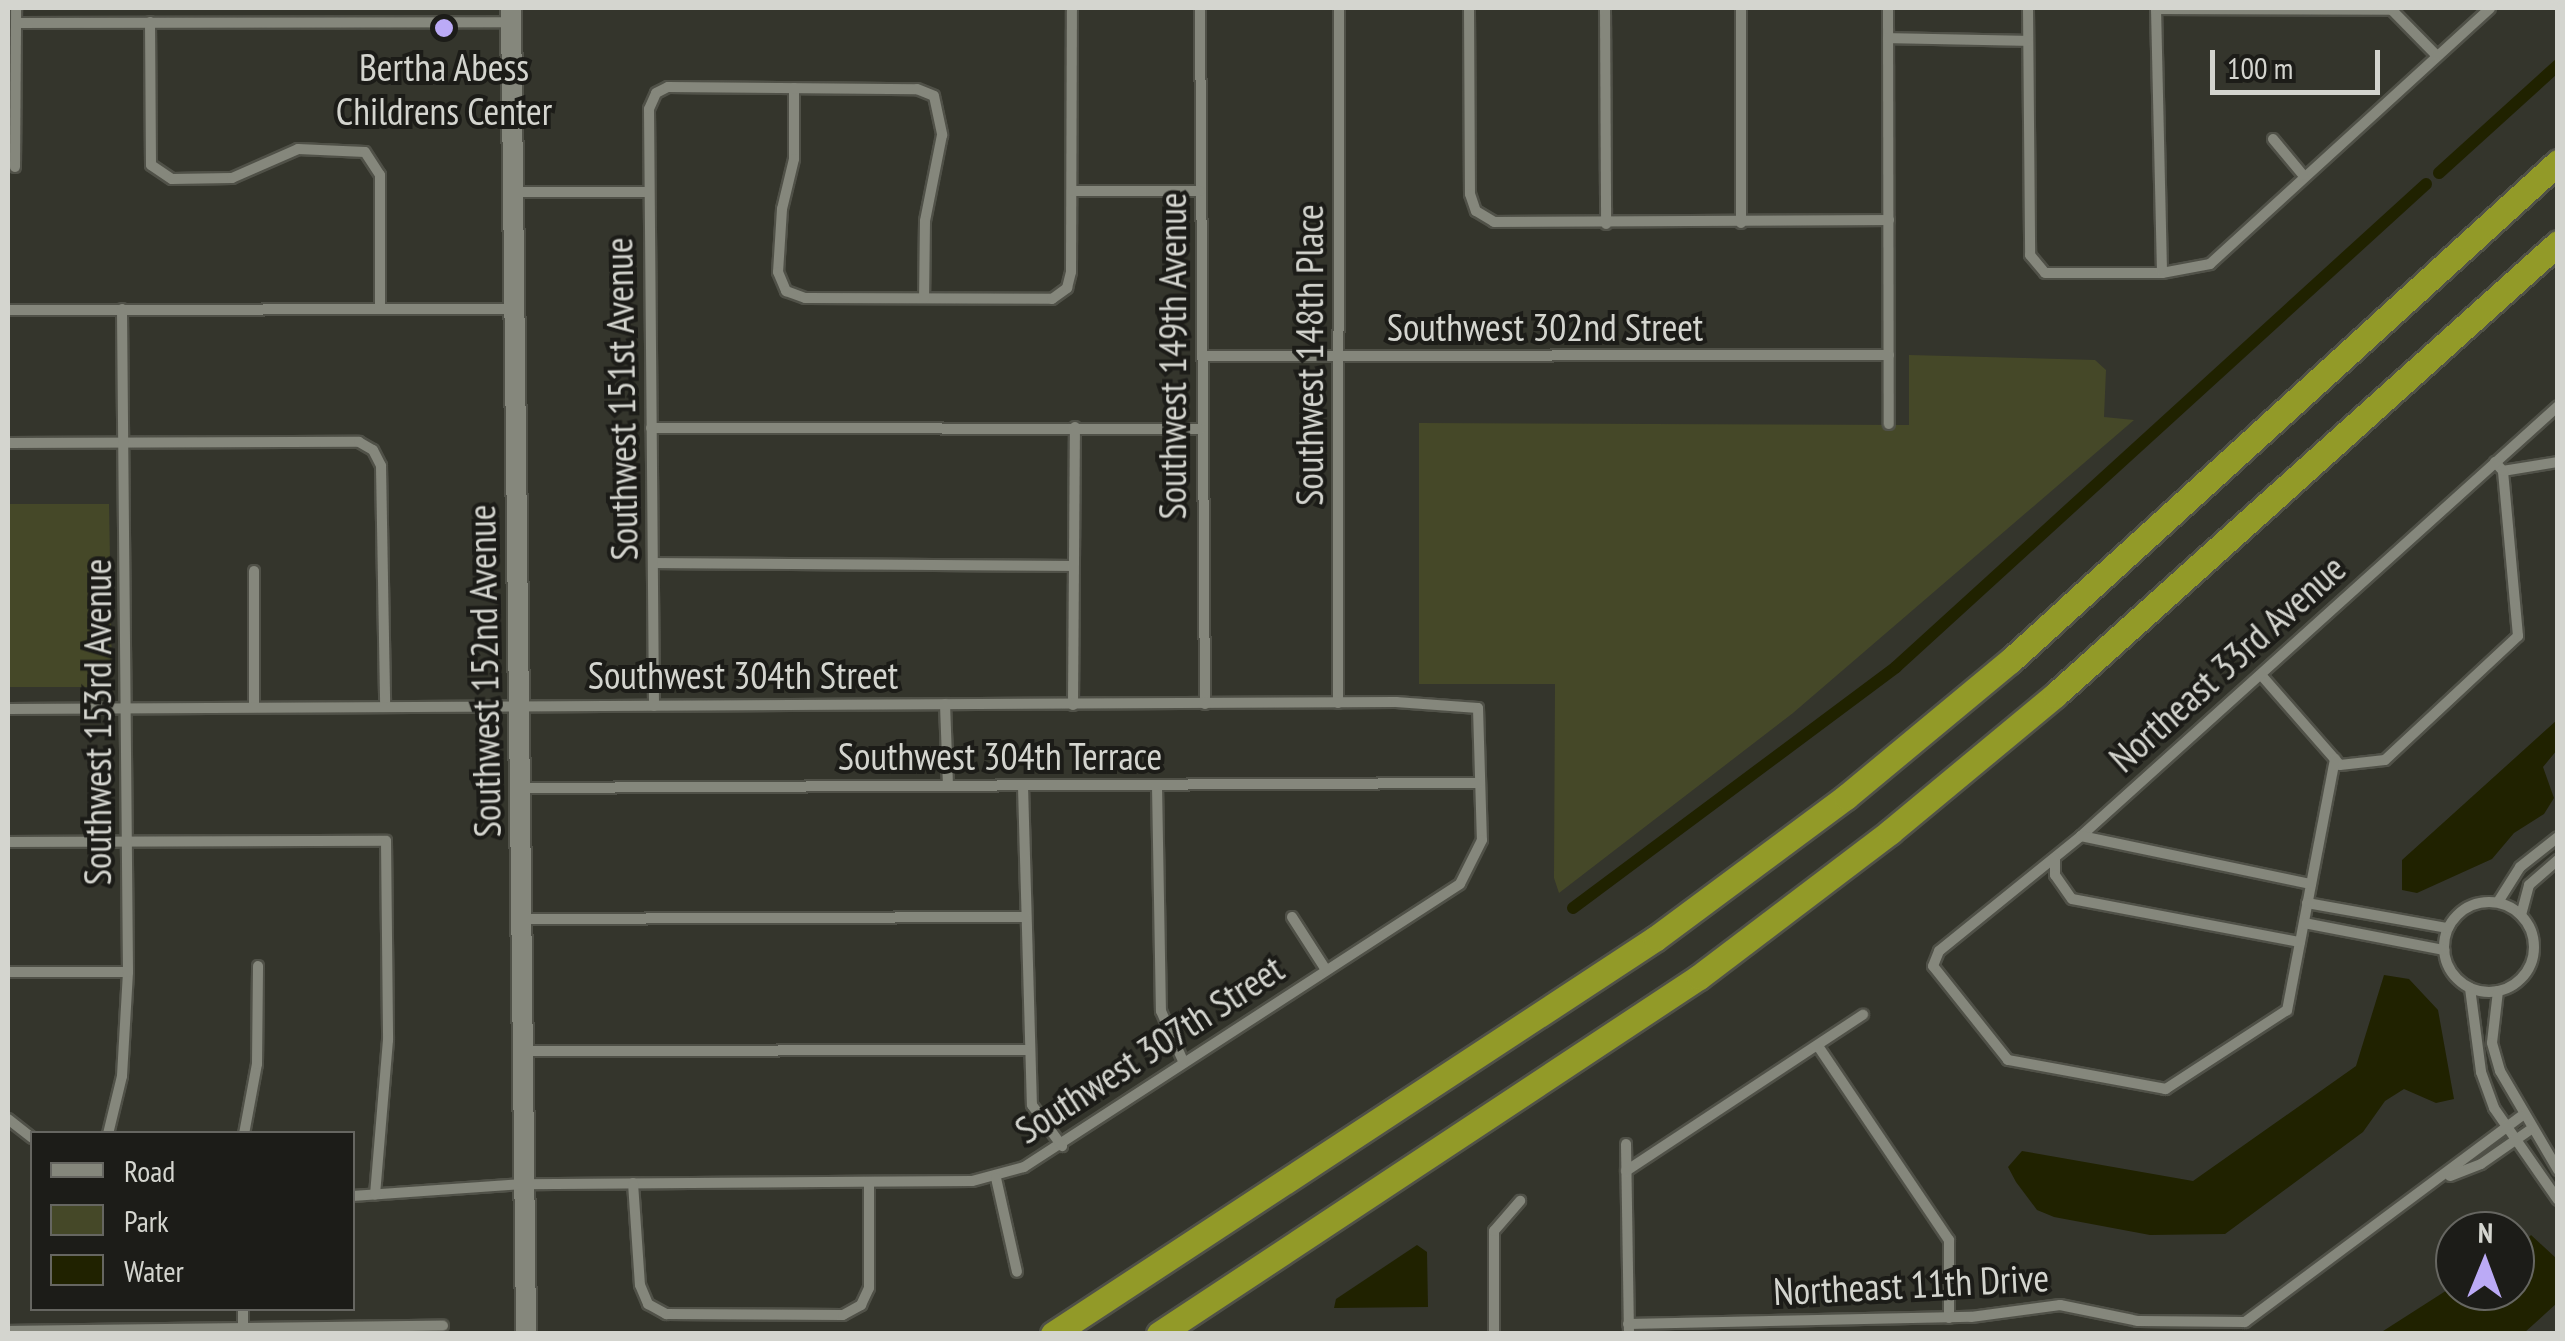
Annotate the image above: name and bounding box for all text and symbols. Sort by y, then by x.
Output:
marker: Bertha Abess Childrens Center [433,17,455,39]
scale bar [2215,30,2385,92]
place label: Bertha Abess Childrens Center [336,44,552,133]
text: 100 m [2227,48,2293,87]
street label: Southwest 149th Avenue [1149,192,1195,520]
street label: Southwest 148th Place [1286,204,1332,506]
street label: Southwest 151st Avenue [595,237,647,561]
street label: Southwest 302nd Street [1387,304,1703,350]
street label: Southwest 152nd Avenue [458,504,510,838]
street label: Northeast 33rd Avenue [2099,545,2355,781]
street label: Southwest 153rd Avenue [74,558,120,886]
street label: Southwest 304th Street [588,652,898,698]
street label: Southwest 304th Terrace [837,733,1163,779]
street label: Southwest 307th Street [1006,945,1292,1153]
legend [30,1131,355,1311]
text: Road [124,1151,175,1190]
text: Park [124,1201,169,1240]
north arrow [2435,1211,2535,1311]
text: N [2478,1214,2493,1251]
text: Water [124,1251,184,1290]
street label: Northeast 11th Drive [1772,1254,2050,1314]

